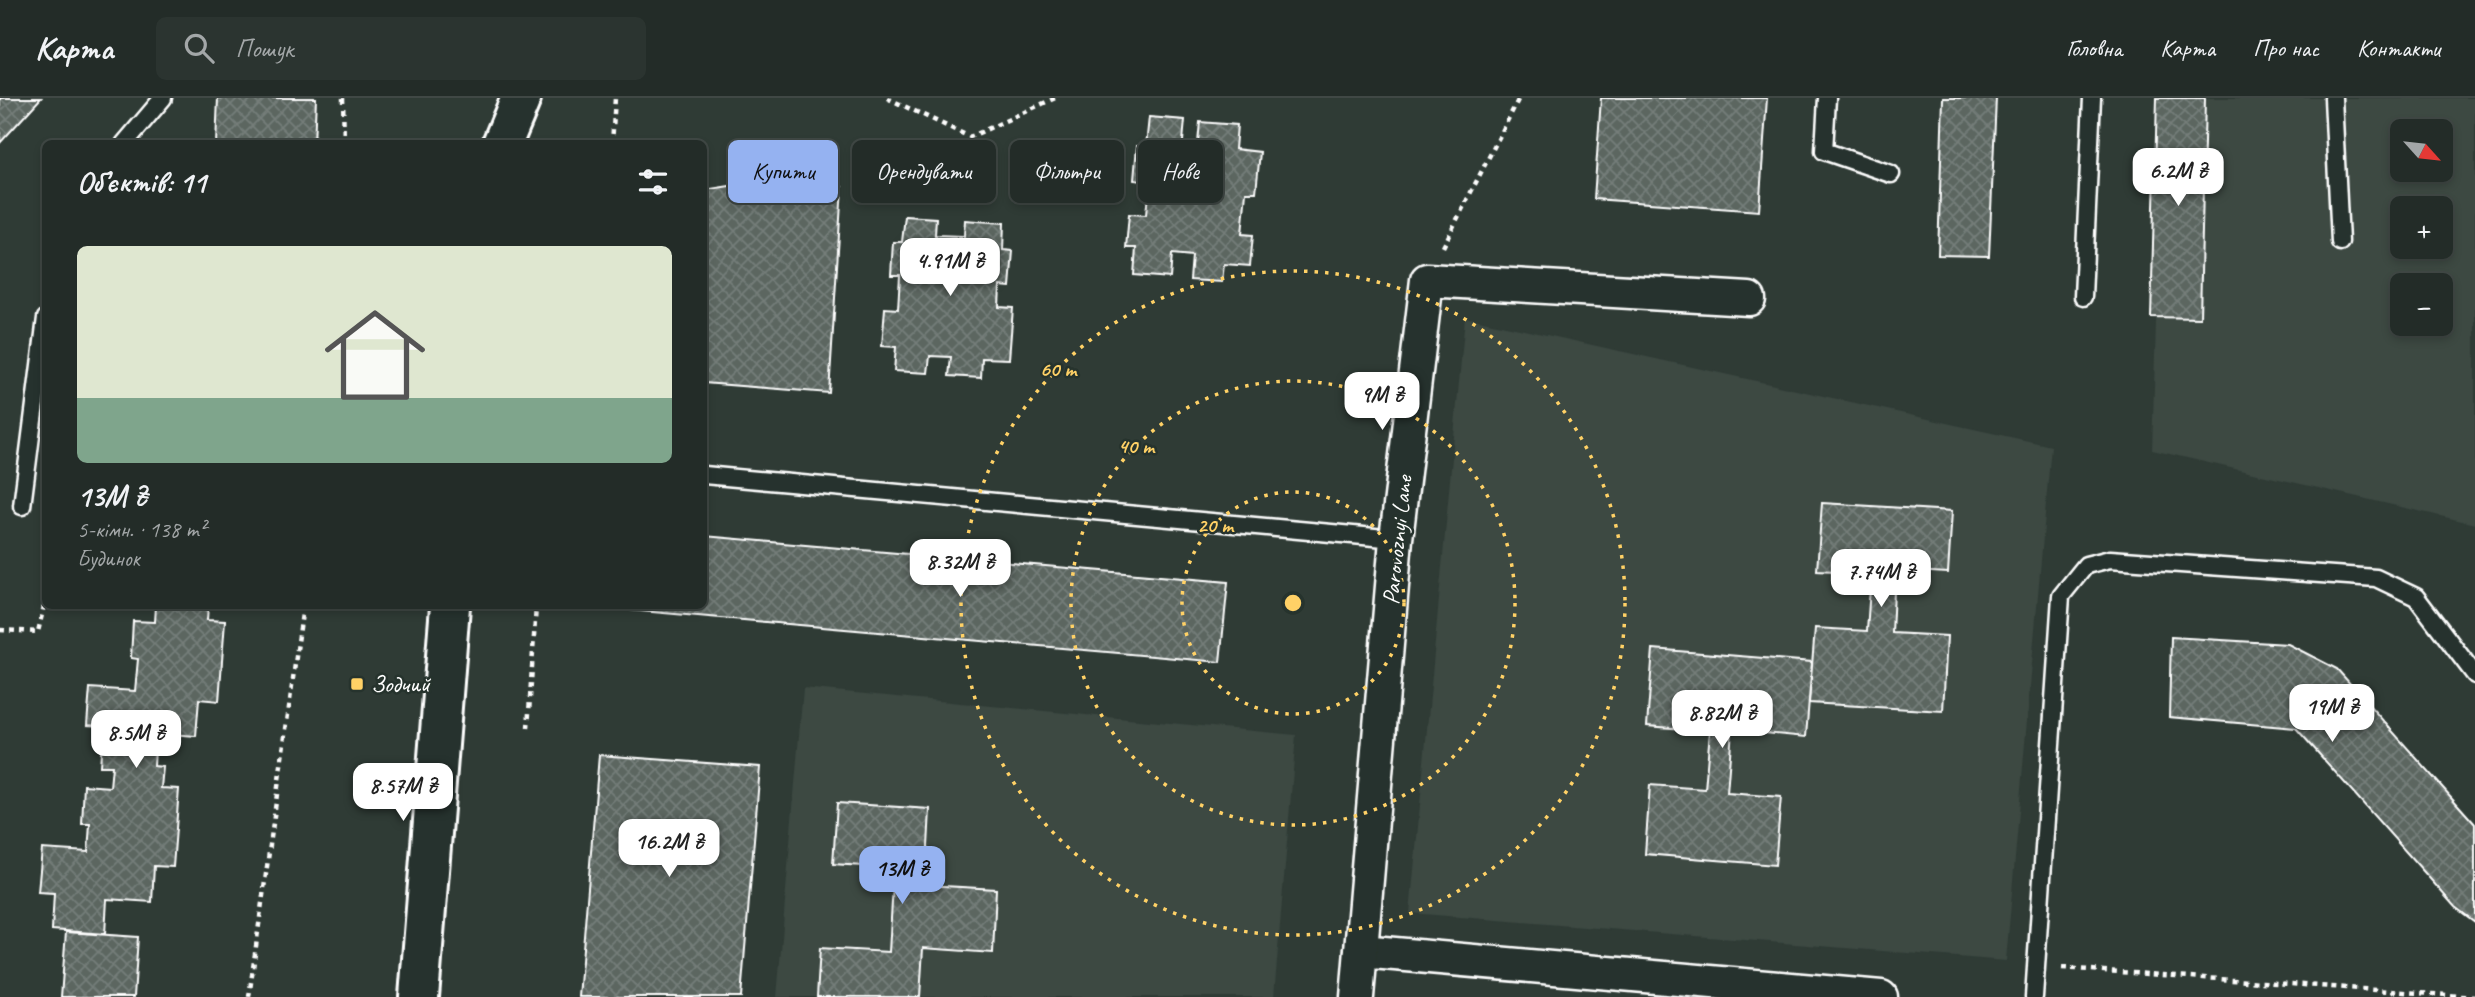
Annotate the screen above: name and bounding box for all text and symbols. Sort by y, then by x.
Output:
search box [156,17,646,80]
text: Карта [35,27,114,69]
icon: search [180,29,218,67]
text: Пошук [236,32,294,65]
text: Головна [2066,33,2122,63]
text: Карта [2160,33,2215,63]
text: Про нас [2253,33,2319,63]
text: Контакти [2357,33,2440,63]
north arrow [2390,119,2454,182]
map controls [2390,119,2453,336]
chip: Купити [728,140,838,203]
chip: Орендувати [852,140,996,203]
chip: Фільтри [1010,140,1124,203]
chip: Нове [1138,140,1223,203]
pin: 6.2M ₴ [2121,148,2235,208]
text: 6.2M ₴ [2149,156,2207,185]
text: Об’єктів: 11 [77,163,206,201]
icon: filters [634,163,672,201]
button: + [2390,196,2453,259]
pin: 4.91M ₴ [885,238,1015,298]
text: 4.91M ₴ [916,246,984,275]
button: − [2390,273,2453,336]
icon: home [312,292,438,418]
text: 60 m [1040,356,1078,382]
pin: 9M ₴ [1341,372,1423,432]
text: 9M ₴ [1361,380,1403,409]
text: 40 m [1118,433,1156,459]
street label: Parovoznyi Lane [1375,472,1419,606]
text: 13M ₴ [77,477,147,515]
text: 20 m [1197,512,1235,538]
text: 5-кімн. · 138 m² [77,515,206,544]
pin: 8.32M ₴ [895,540,1025,599]
text: Будинок [77,544,140,573]
text: 8.32M ₴ [926,547,994,576]
pin: 7.74M ₴ [1816,550,1946,609]
text: 7.74M ₴ [1847,557,1915,586]
centre of rings [1281,591,1305,615]
place label: Зодчий [371,669,432,699]
marker: Зодчий [349,676,365,692]
pin: 19M ₴ [2283,684,2381,744]
pin: 8.82M ₴ [1657,690,1787,750]
text: 19M ₴ [2305,692,2359,721]
text: 8.82M ₴ [1688,698,1756,727]
pin: 8.5M ₴ [79,710,193,770]
text: 8.5M ₴ [107,718,165,747]
pin: 8.57M ₴ [338,764,468,823]
text: 8.57M ₴ [369,771,437,800]
pin: 16.2M ₴ [604,820,734,879]
text: 16.2M ₴ [635,827,703,856]
pin: 13M ₴ [853,846,951,906]
text: 13M ₴ [875,854,929,883]

